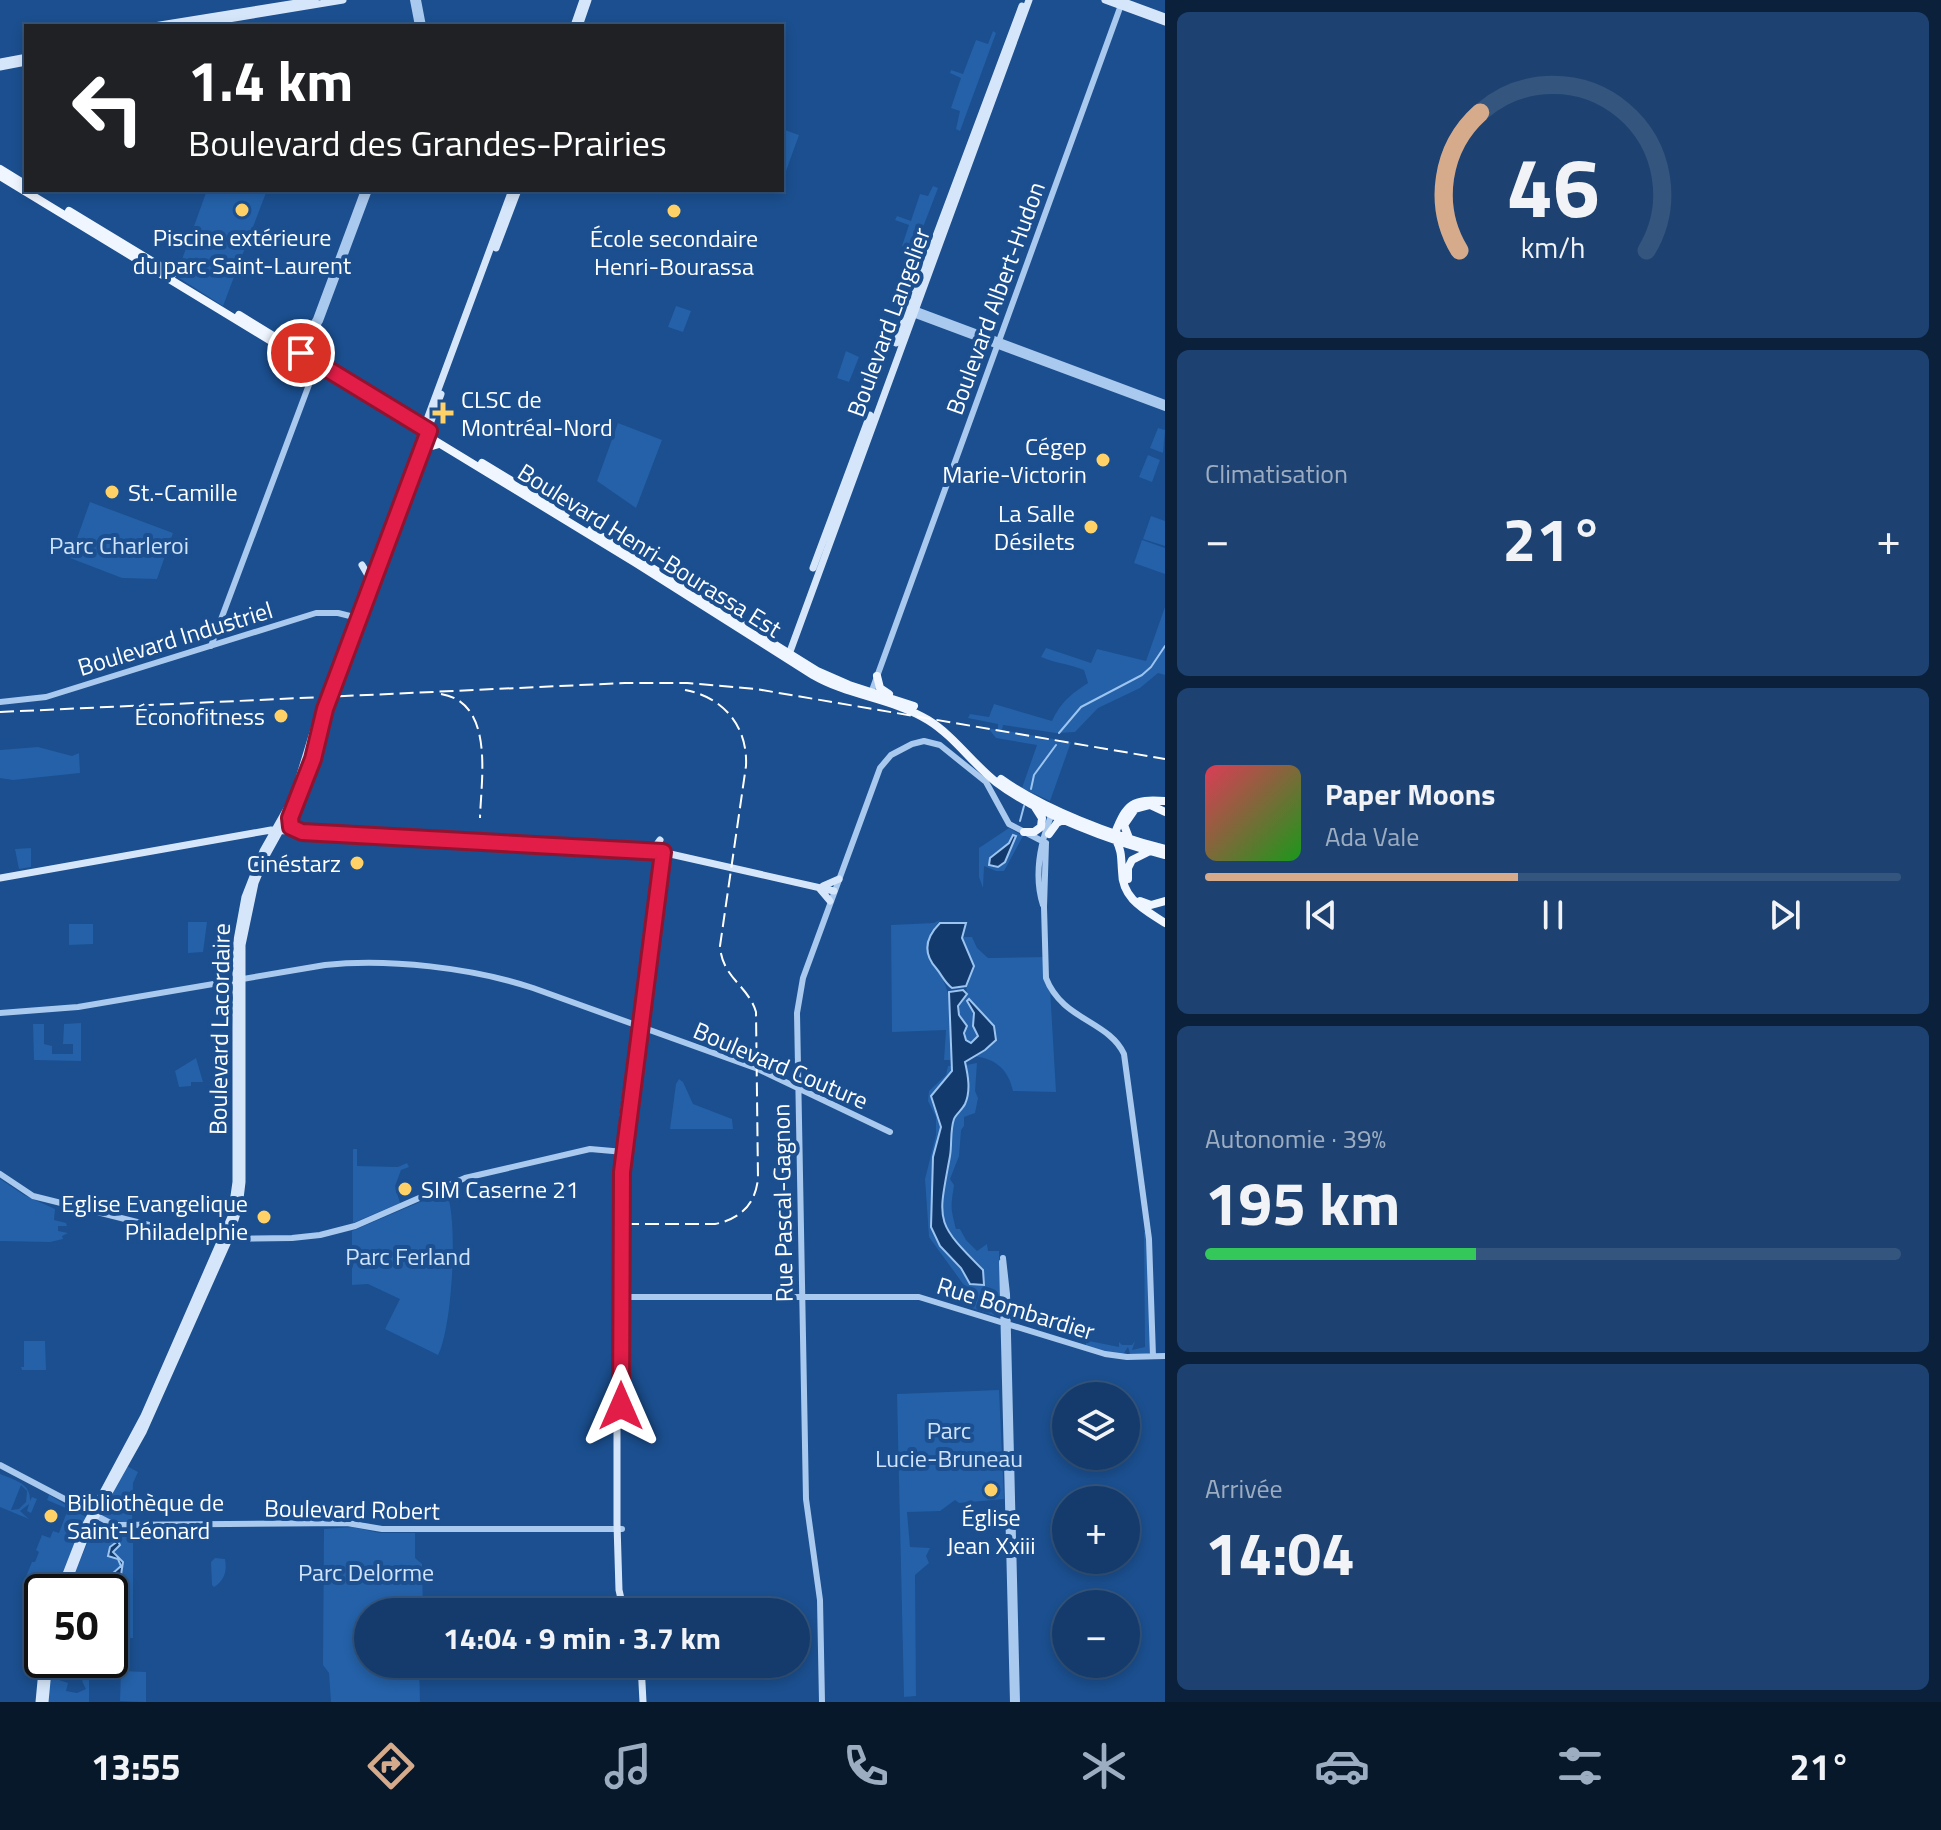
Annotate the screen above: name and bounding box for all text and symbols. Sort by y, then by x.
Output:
text: 1.4 km [188,38,353,123]
icon: left [56,56,160,160]
text: Boulevard des Grandes-Prairies [188,115,667,170]
text: 46 [1506,123,1600,249]
street label: Boulevard Albert-Hudon [936,176,1054,420]
marker: Piscine extérieure du parc Saint-Laurent [233,201,251,219]
marker: École secondaire Henri-Bourassa [665,202,683,220]
place label: Piscine extérieure du parc Saint-Laurent [133,219,352,283]
place label: École secondaire Henri-Bourassa [590,220,758,284]
street label: Boulevard Langelier [837,222,939,422]
text: km/h [1521,226,1585,269]
pin [267,319,335,387]
icon: arrive [279,331,323,375]
place label: CLSC de Montréal-Nord [461,381,613,445]
marker: CLSC de Montréal-Nord [432,402,454,424]
place label: Cégep Marie-Victorin [942,428,1087,492]
marker: Cégep Marie-Victorin [1094,451,1112,469]
street label: Boulevard Henri-Bourassa Est [511,454,789,646]
text: Climatisation [1205,454,1348,493]
place label: St.-Camille [128,474,238,510]
marker: St.-Camille [103,483,121,501]
text: 21° [1503,493,1603,584]
place label: La Salle Désilets [994,495,1075,559]
text: − [1205,505,1230,572]
text: + [1876,505,1901,572]
marker: La Salle Désilets [1082,518,1100,536]
park label: Parc Charleroi [49,527,189,563]
street label: Boulevard Industriel [73,591,277,685]
place label: Éconofitness [134,698,265,734]
marker: Éconofitness [272,707,290,725]
text: Paper Moons [1325,771,1495,817]
text: Ada Vale [1325,817,1419,856]
place label: Cinéstarz [247,845,341,881]
marker: Cinéstarz [348,854,366,872]
icon: previous [1299,893,1343,937]
icon: pause [1531,893,1575,937]
icon: next [1763,893,1807,937]
street label: Boulevard Lacordaire [199,923,239,1135]
street label: Boulevard Couture [688,1012,874,1118]
street label: Rue Pascal-Gagnon [762,1104,802,1302]
text: Autonomie · 39% [1205,1119,1386,1158]
text: 195 km [1205,1157,1400,1248]
place label: SIM Caserne 21 [421,1171,579,1207]
marker: SIM Caserne 21 [396,1180,414,1198]
place label: Eglise Evangelique Philadelphie [61,1185,248,1249]
marker: Eglise Evangelique Philadelphie [255,1208,273,1226]
park label: Parc Ferland [345,1238,471,1274]
street label: Rue Bombardier [933,1267,1099,1349]
position arrow [579,1364,663,1448]
map controls [1052,1382,1140,1678]
button: layers [1052,1382,1140,1470]
park label: Parc Lucie-Bruneau [875,1412,1023,1476]
text: Arrivée [1205,1469,1283,1508]
marker: Église Jean Xxiii [982,1481,1000,1499]
place label: Bibliothèque de Saint-Léonard [67,1484,224,1548]
button: + [1052,1486,1140,1574]
street label: Boulevard Robert [264,1489,441,1529]
place label: Église Jean Xxiii [946,1499,1036,1563]
marker: Bibliothèque de Saint-Léonard [42,1507,60,1525]
text: 14:04 [1205,1507,1355,1598]
park label: Parc Delorme [298,1554,434,1590]
speed limit sign: 50 [24,1574,128,1678]
button: − [1052,1590,1140,1678]
text: 14:04 · 9 min · 3.7 km [443,1615,721,1661]
icon: directions [363,1738,419,1794]
icon: music [600,1738,656,1794]
icon: phone [838,1738,894,1794]
icon: climate [1076,1738,1132,1794]
icon: car [1314,1738,1370,1794]
icon: filters [1552,1738,1608,1794]
text: 13:55 [91,1739,181,1794]
text: 21° [1790,1739,1850,1794]

